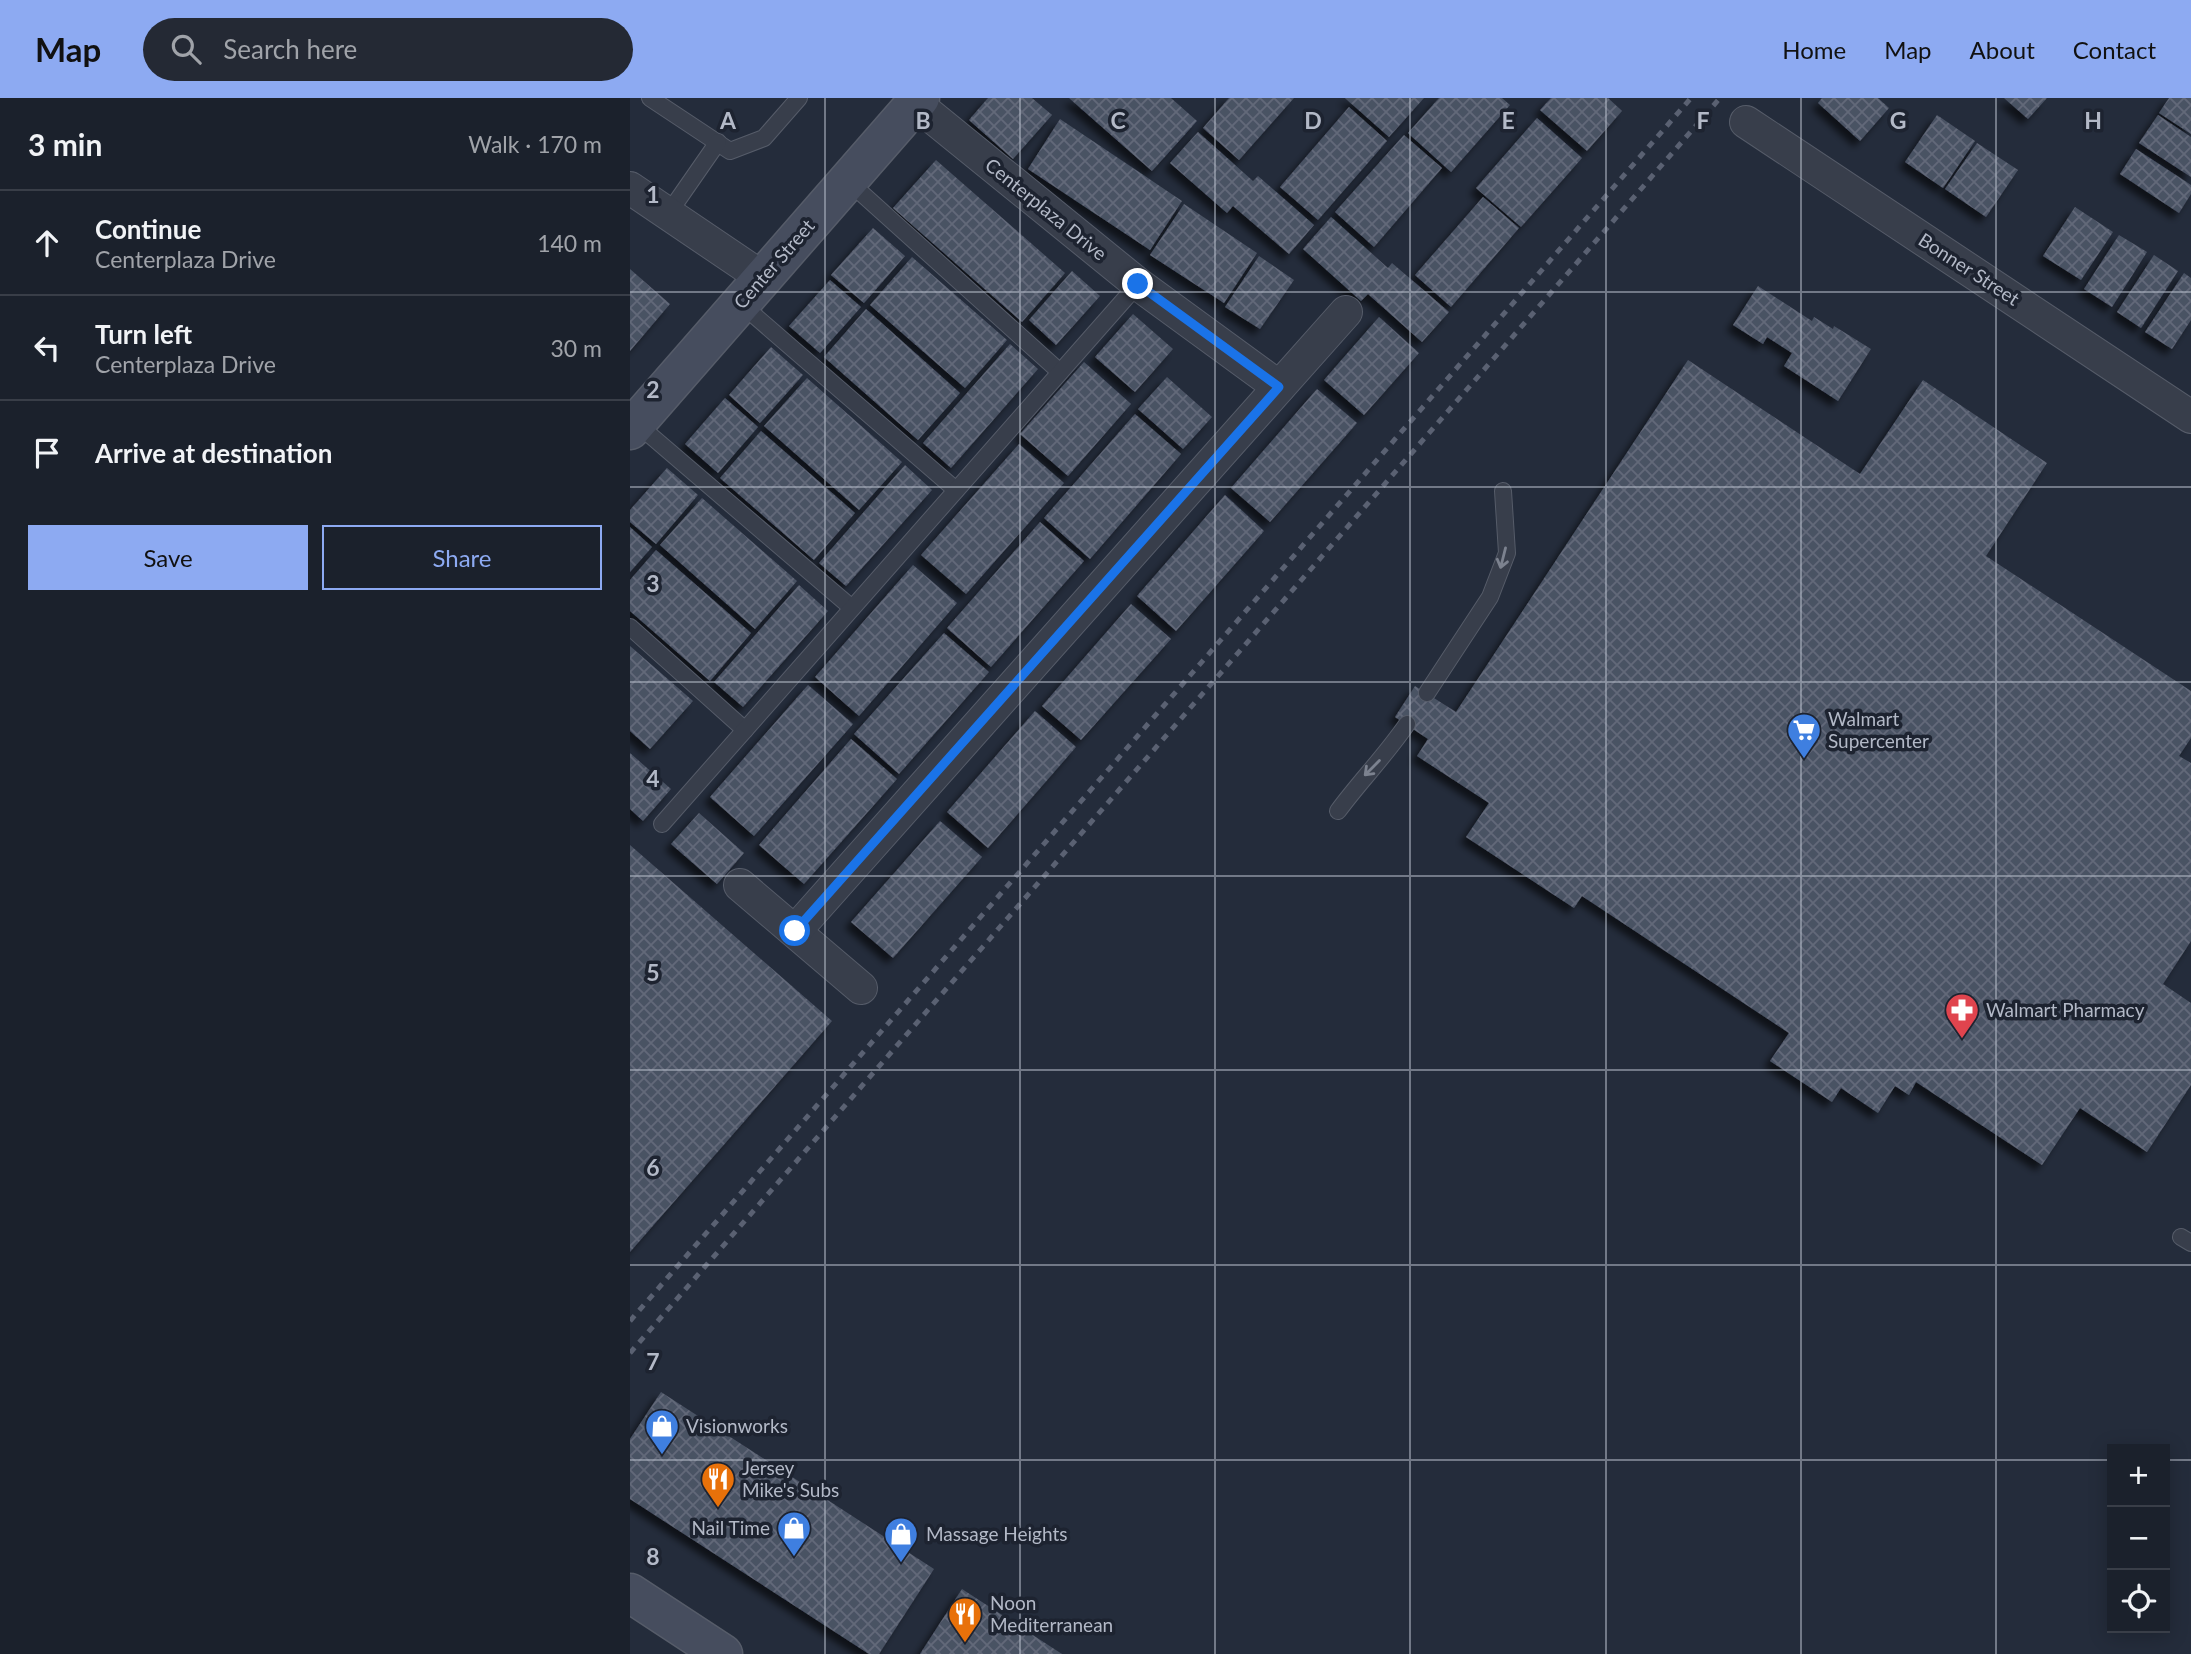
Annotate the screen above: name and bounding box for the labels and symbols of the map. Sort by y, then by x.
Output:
text: A [719,106,737,134]
text: B [915,106,931,134]
text: C [1110,106,1126,134]
text: D [1304,106,1322,134]
text: E [1501,106,1515,134]
text: F [1696,106,1710,134]
text: G [1890,106,1906,134]
text: H [2084,106,2102,134]
street label: Centerplaza Drive [981,153,1112,265]
text: 1 [646,180,660,208]
street label: Center Street [728,214,819,313]
street label: Bonner Street [1915,227,2024,310]
route end [1122,268,1153,299]
text: 2 [646,375,660,403]
one-way arrow [1496,547,1509,569]
text: 3 [646,569,660,597]
place label: Walmart Supercenter [1828,707,1929,752]
supermarket icon: Walmart Supercenter [1785,711,1823,760]
one-way arrow [1364,759,1381,776]
text: 4 [646,764,660,792]
route start [779,915,810,946]
text: 5 [646,958,660,986]
pharmacy icon: Walmart Pharmacy [1943,991,1981,1040]
place label: Walmart Pharmacy [1986,998,2145,1021]
text: 6 [646,1153,660,1181]
text: 7 [646,1347,660,1375]
shop icon: Visionworks [643,1407,681,1456]
place label: Visionworks [686,1414,788,1437]
place label: Jersey Mike's Subs [742,1456,839,1501]
restaurant icon: Jersey Mike's Subs [699,1460,737,1509]
shop icon: Nail Time [775,1509,813,1558]
shop icon: Massage Heights [882,1515,920,1564]
place label: Nail Time [692,1516,770,1539]
place label: Massage Heights [926,1522,1068,1545]
text: 8 [646,1542,660,1570]
place label: Noon Mediterranean [990,1591,1113,1636]
restaurant icon: Noon Mediterranean [946,1595,984,1644]

